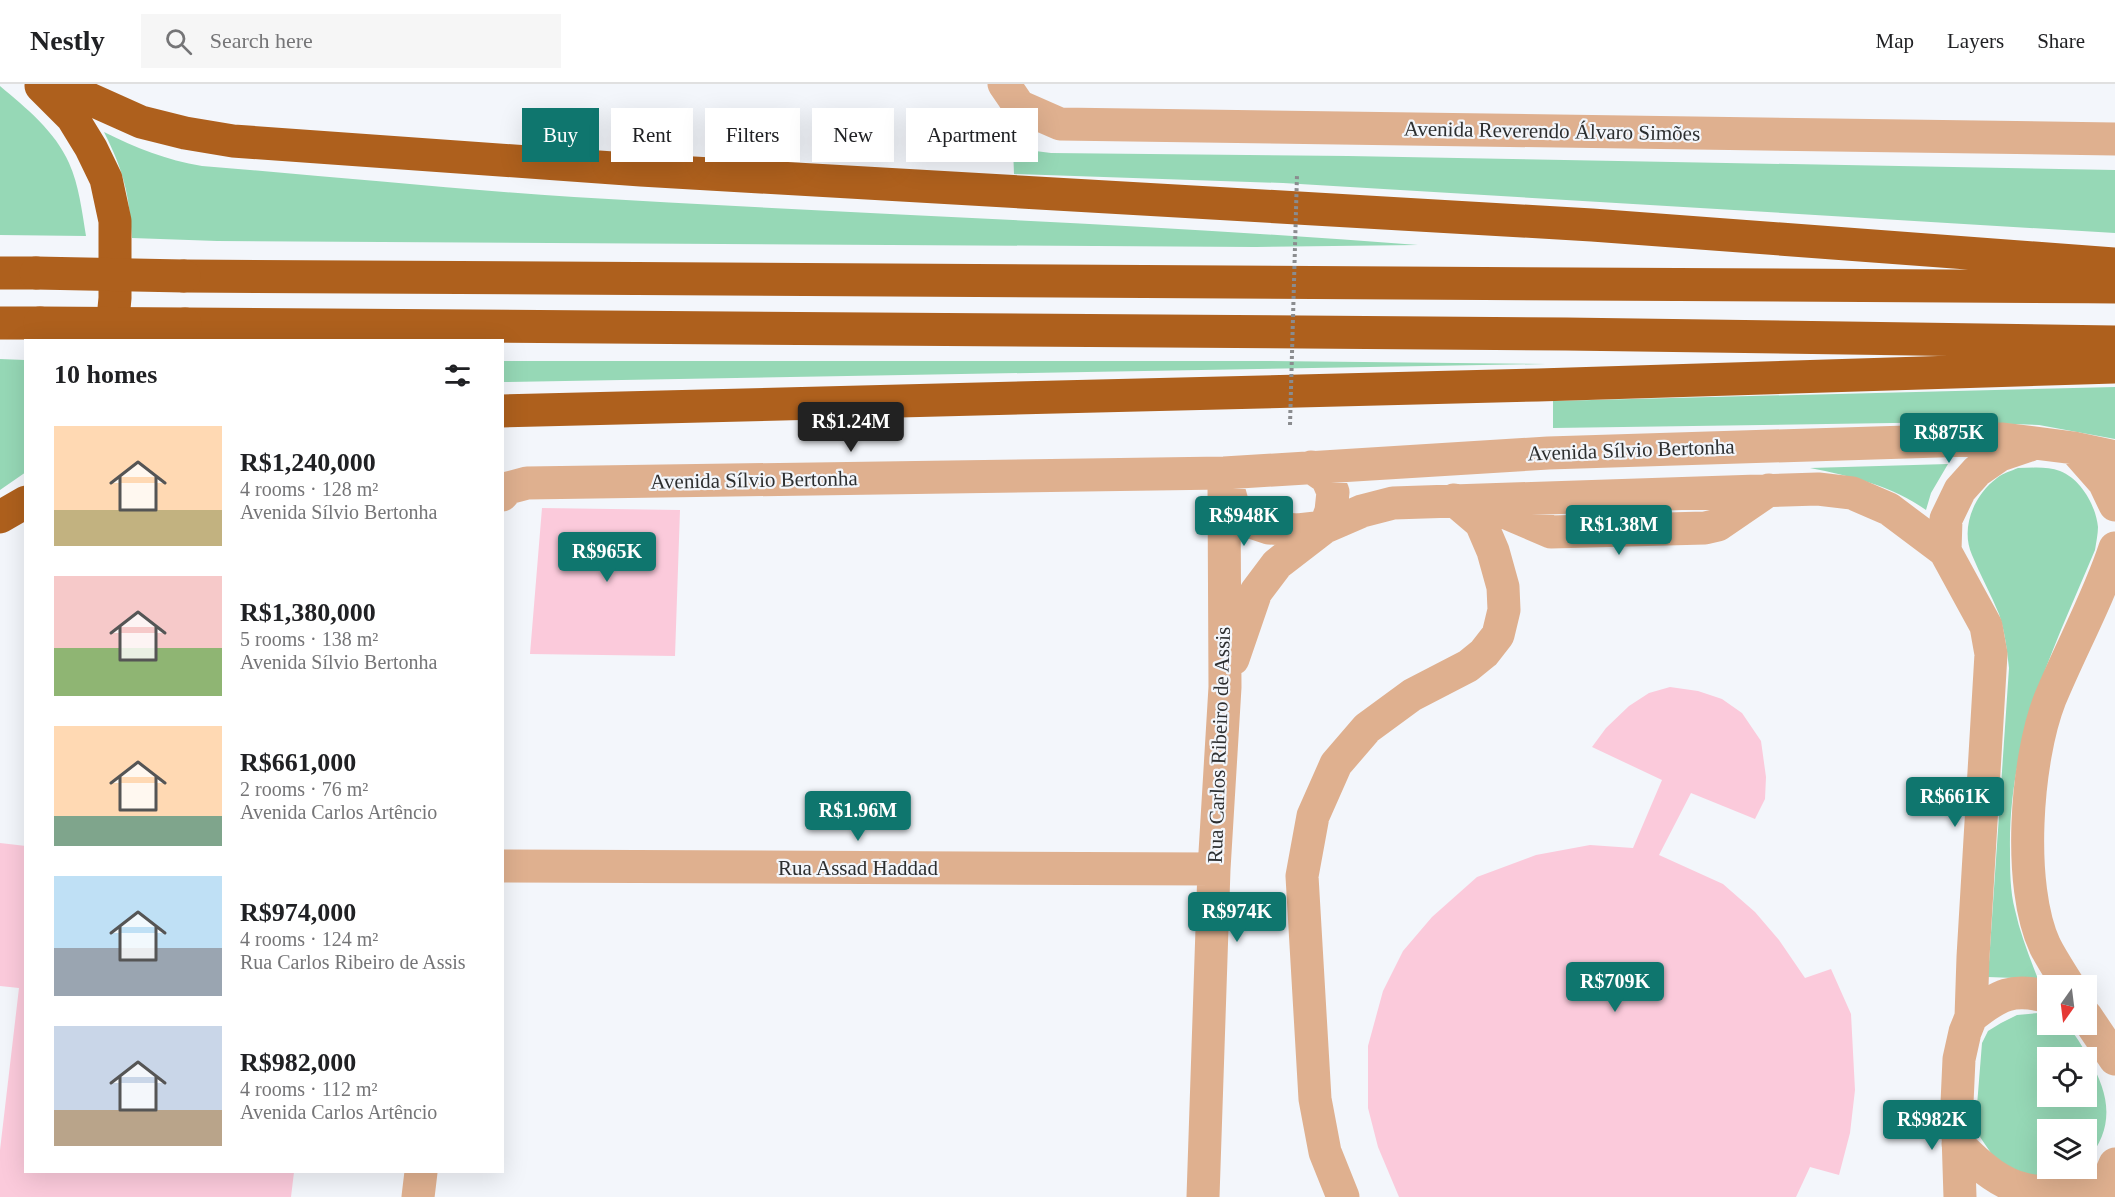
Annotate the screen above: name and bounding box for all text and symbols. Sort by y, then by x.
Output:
search box [141,14,561,68]
text: Nestly [30,25,105,56]
icon: search [162,25,195,58]
text: Search here [210,28,313,53]
text: Map [1876,29,1914,53]
text: Layers [1947,29,2004,53]
text: Share [2037,29,2085,53]
chip: Buy [522,108,599,162]
chip: Rent [611,108,693,162]
chip: Filters [705,108,800,162]
chip: New [812,108,894,162]
chip: Apartment [906,108,1038,162]
street label: Avenida Reverendo Álvaro Simões [1404,116,1700,146]
icon: filters [441,359,474,392]
text: 10 homes [54,360,157,389]
pin: R$1.24M [796,402,906,453]
text: R$1.24M [812,410,890,432]
pin: R$875K [1900,413,1998,464]
text: R$875K [1914,421,1984,443]
street label: Avenida Sílvio Bertonha [1527,434,1736,466]
text: R$1,240,000 [240,448,376,477]
icon: home [102,450,174,522]
street label: Avenida Sílvio Bertonha [650,466,858,494]
text: 4 rooms · 128 m² [240,478,378,500]
pin: R$948K [1195,496,1293,547]
text: Avenida Sílvio Bertonha [240,501,437,523]
text: R$948K [1209,504,1279,526]
pin: R$1.38M [1564,505,1674,556]
text: R$1.38M [1580,513,1658,535]
pin: R$965K [558,532,656,583]
text: R$965K [572,540,642,562]
text: R$1,380,000 [240,598,376,627]
icon: home [102,600,174,672]
street label: Rua Carlos Ribeiro de Assis [1203,626,1235,864]
text: 5 rooms · 138 m² [240,628,378,650]
text: Avenida Sílvio Bertonha [240,651,437,673]
text: R$661,000 [240,748,356,777]
icon: home [102,750,174,822]
pin: R$661K [1906,777,2004,828]
text: 2 rooms · 76 m² [240,778,368,800]
text: R$661K [1920,785,1990,807]
pin: R$1.96M [803,791,913,842]
text: R$1.96M [819,799,897,821]
text: Avenida Carlos Artêncio [240,801,437,823]
street label: Rua Assad Haddad [778,856,938,880]
pin: R$974K [1188,892,1286,943]
text: R$974,000 [240,898,356,927]
icon: home [102,900,174,972]
text: R$974K [1202,900,1272,922]
text: 4 rooms · 124 m² [240,928,378,950]
text: Rua Carlos Ribeiro de Assis [240,951,466,973]
pin: R$709K [1566,962,1664,1013]
text: R$709K [1580,970,1650,992]
north arrow [2037,975,2097,1035]
map controls [2037,975,2097,1179]
button: locate [2037,1047,2097,1107]
text: R$982,000 [240,1048,356,1077]
icon: home [102,1050,174,1122]
text: 4 rooms · 112 m² [240,1078,377,1100]
pin: R$982K [1883,1100,1981,1151]
text: Avenida Carlos Artêncio [240,1101,437,1123]
text: R$982K [1897,1108,1967,1130]
button: layers [2037,1119,2097,1179]

